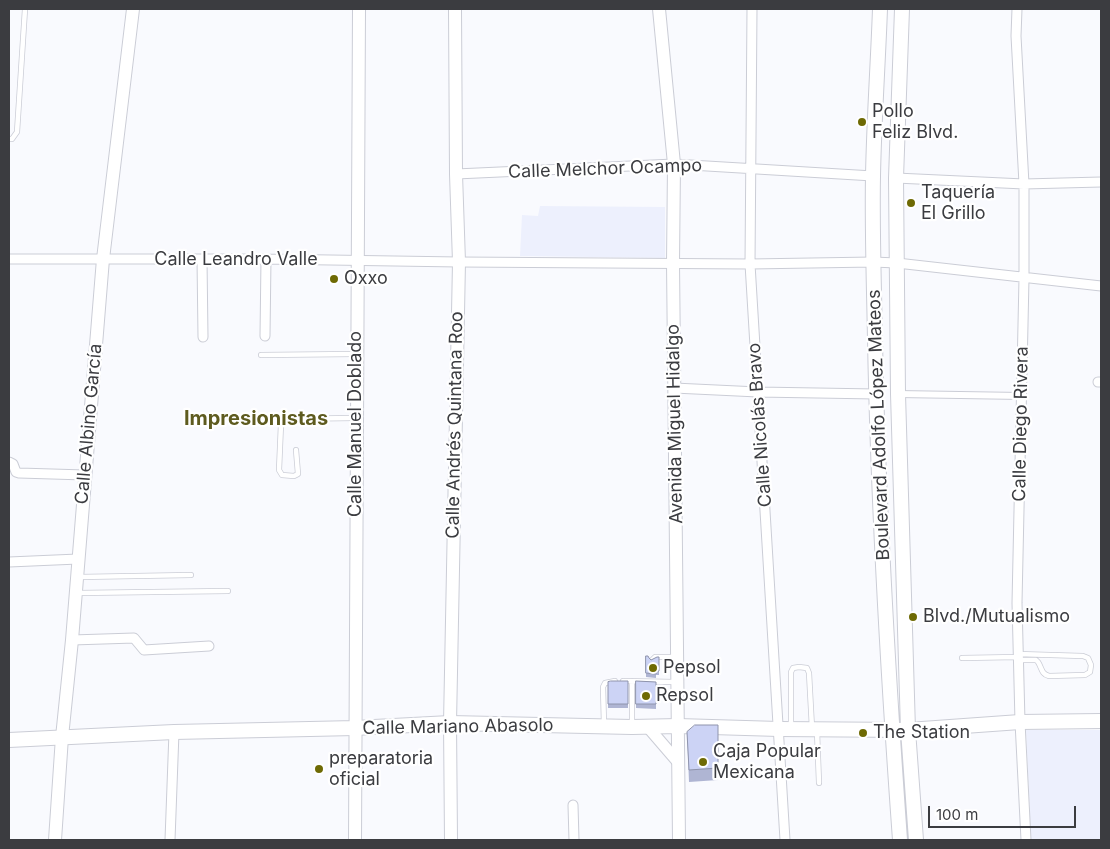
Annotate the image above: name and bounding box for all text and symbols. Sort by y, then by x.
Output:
place label: Pollo Feliz Blvd. [872,101,958,144]
marker: Pollo Feliz Blvd. [856,116,868,128]
street label: Calle Melchor Ocampo [508,155,702,183]
place label: Taquería El Grillo [921,182,995,224]
marker: Taquería El Grillo [905,197,917,209]
street label: Calle Leandro Valle [154,249,318,271]
place label: Oxxo [344,268,388,290]
marker: Oxxo [328,273,340,285]
street label: Boulevard Adolfo López Mateos [863,289,895,561]
street label: Calle Andrés Quintana Roo [442,311,468,539]
street label: Avenida Miguel Hidalgo [662,324,688,524]
street label: Calle Manuel Doblado [345,331,367,517]
street label: Calle Nicolás Bravo [743,342,777,508]
street label: Calle Albino García [71,343,107,505]
street label: Calle Diego Rivera [1009,346,1033,502]
district label: Impresionistas [184,407,328,431]
place label: Blvd./Mutualismo [923,606,1070,628]
marker: Blvd./Mutualismo [907,611,919,623]
place label: Pepsol [663,657,721,679]
marker: Pepsol [647,662,659,674]
place label: Repsol [656,685,713,707]
marker: Repsol [640,690,652,702]
street label: Calle Mariano Abasolo [362,715,554,739]
place label: The Station [873,722,970,744]
marker: The Station [857,727,869,739]
place label: Caja Popular Mexicana [713,741,821,784]
place label: preparatoria oficial [329,748,433,791]
marker: Caja Popular Mexicana [697,756,709,768]
marker: preparatoria oficial [313,763,325,775]
scale bar [930,796,1078,828]
text: 100 m [936,805,978,824]

